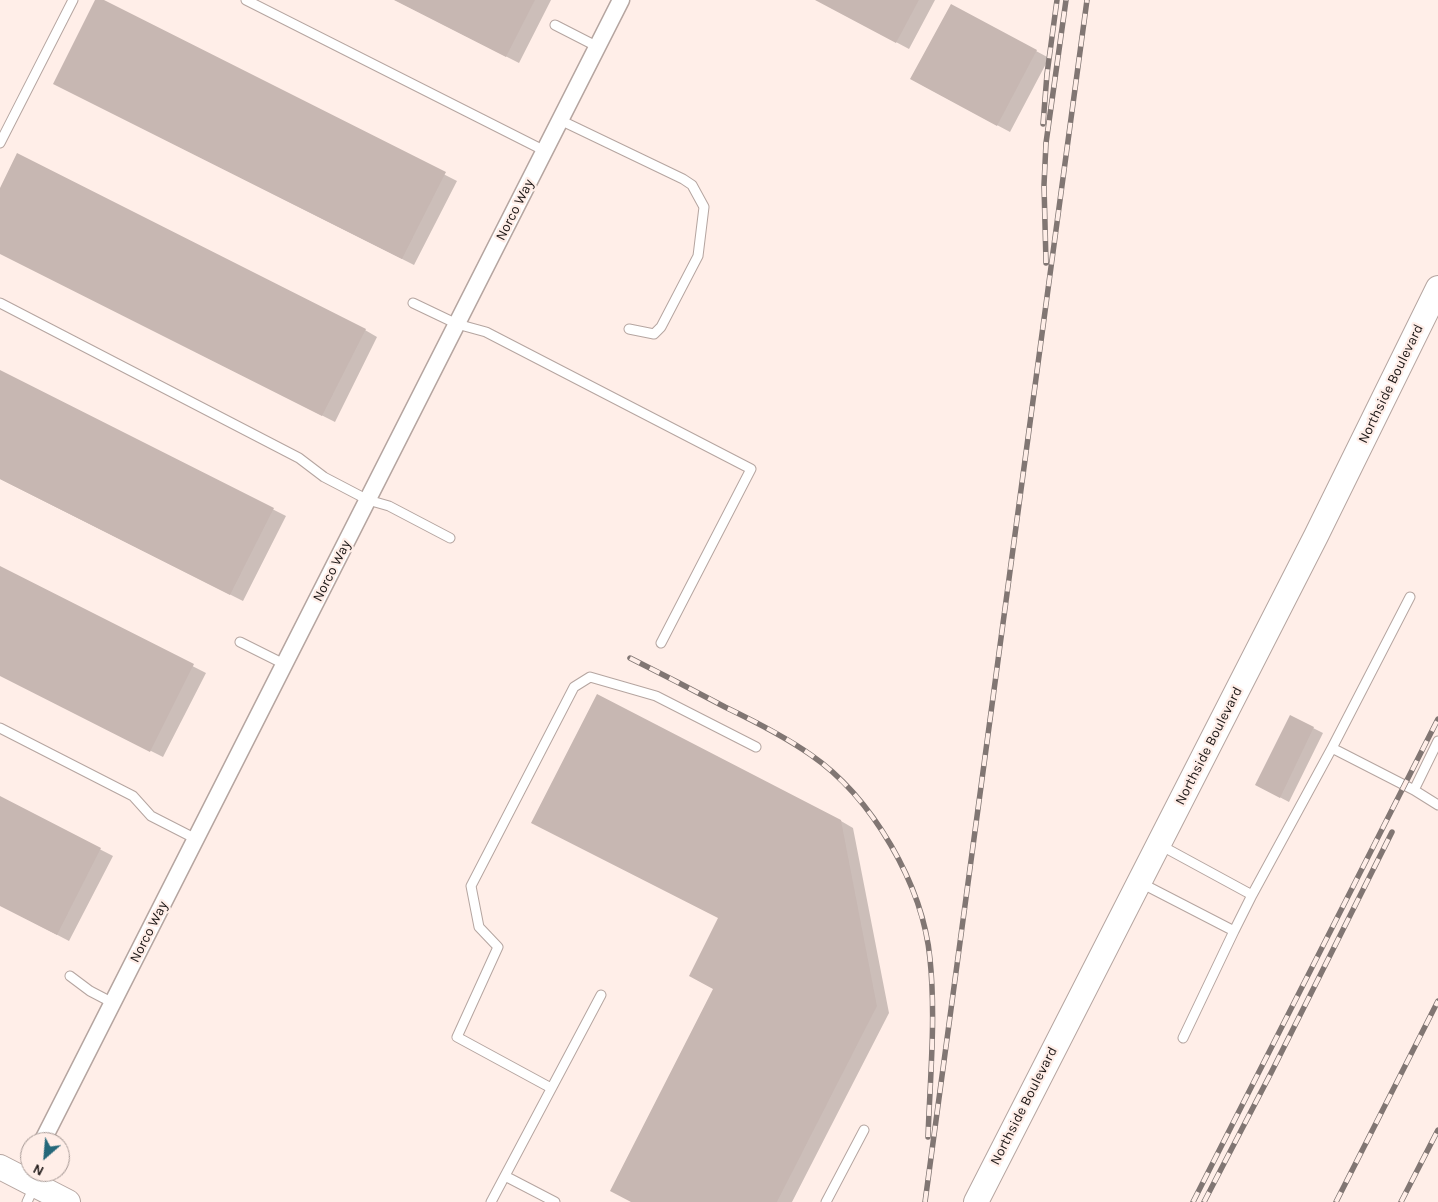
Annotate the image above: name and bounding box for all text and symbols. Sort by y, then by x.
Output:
street label: Norco Way [492,176,538,244]
street label: Northside Boulevard [1355,322,1427,446]
street label: Norco Way [309,537,355,605]
street label: Northside Boulevard [1172,684,1246,808]
street label: Norco Way [126,898,172,966]
street label: Northside Boulevard [987,1044,1061,1168]
north arrow [20,1132,70,1182]
text: N [30,1160,47,1180]

